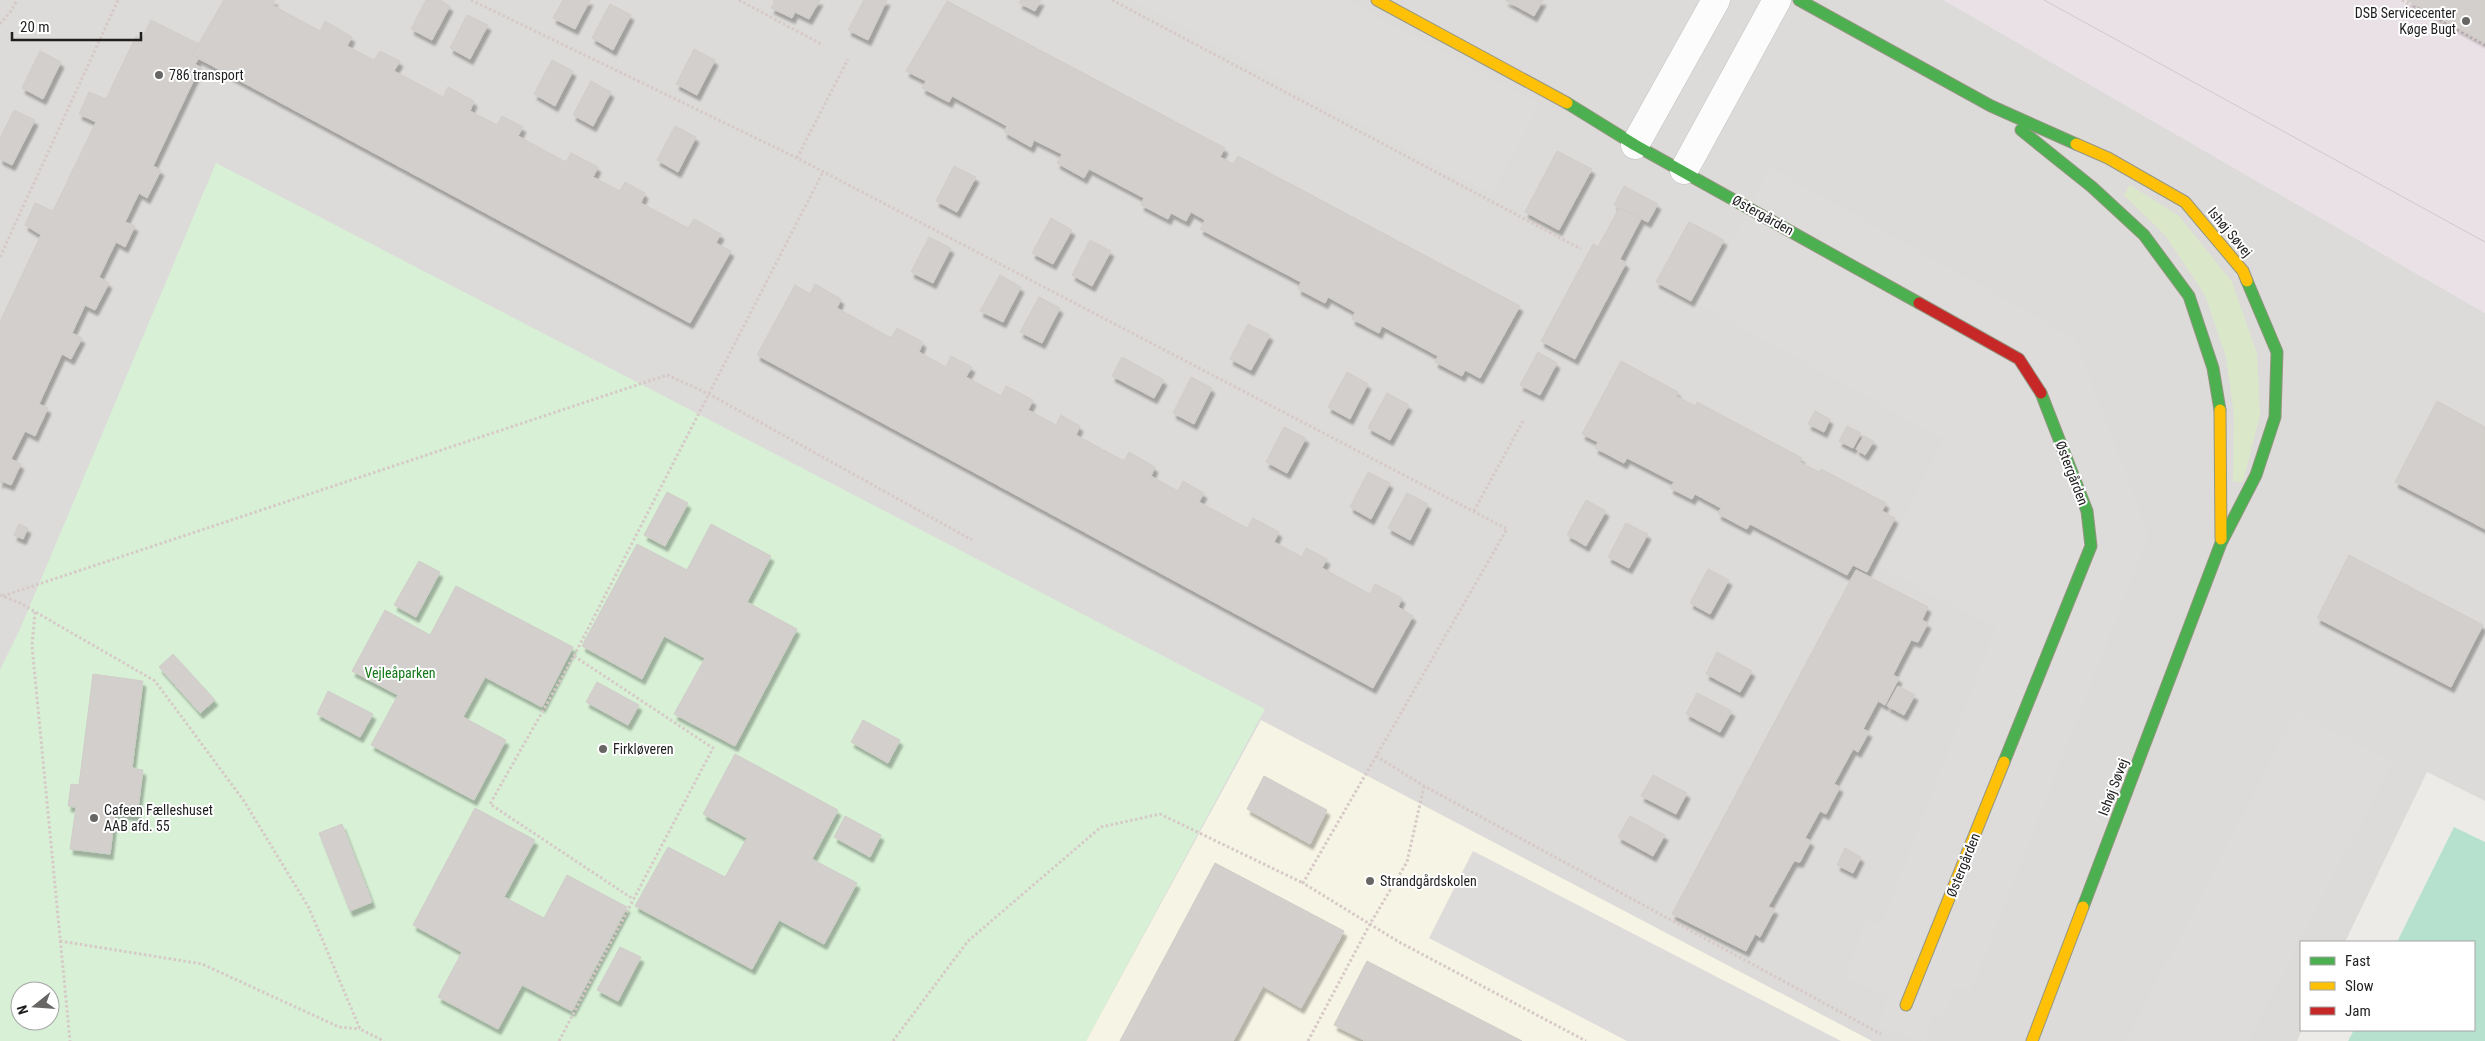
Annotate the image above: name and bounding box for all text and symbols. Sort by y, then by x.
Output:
place label: DSB Servicecenter Køge Bugt [2355,5,2456,37]
scale bar [12,10,141,42]
marker: DSB Servicecenter Køge Bugt [2460,15,2472,27]
text: 20 m [20,18,50,36]
place label: 786 transport [169,67,244,83]
marker: 786 transport [153,69,165,81]
street label: Østergården [1730,192,1796,238]
street label: Ishøj Søvej [2205,204,2255,260]
street label: Østergården [2052,439,2092,507]
park label: Vejleåparken [364,665,436,681]
place label: Firkløveren [613,741,674,757]
marker: Firkløveren [597,743,609,755]
street label: Ishøj Søvej [2095,756,2131,818]
place label: Cafeen Fælleshuset AAB afd. 55 [104,802,213,834]
marker: Cafeen Fælleshuset AAB afd. 55 [88,812,100,824]
street label: Østergården [1943,831,1983,899]
place label: Strandgårdskolen [1380,873,1477,889]
marker: Strandgårdskolen [1364,875,1376,887]
legend [2300,941,2475,1031]
text: Fast [2345,952,2370,970]
text: Slow [2345,977,2374,995]
north arrow [10,981,60,1031]
text: Jam [2345,1002,2371,1020]
text: N [14,1003,31,1016]

